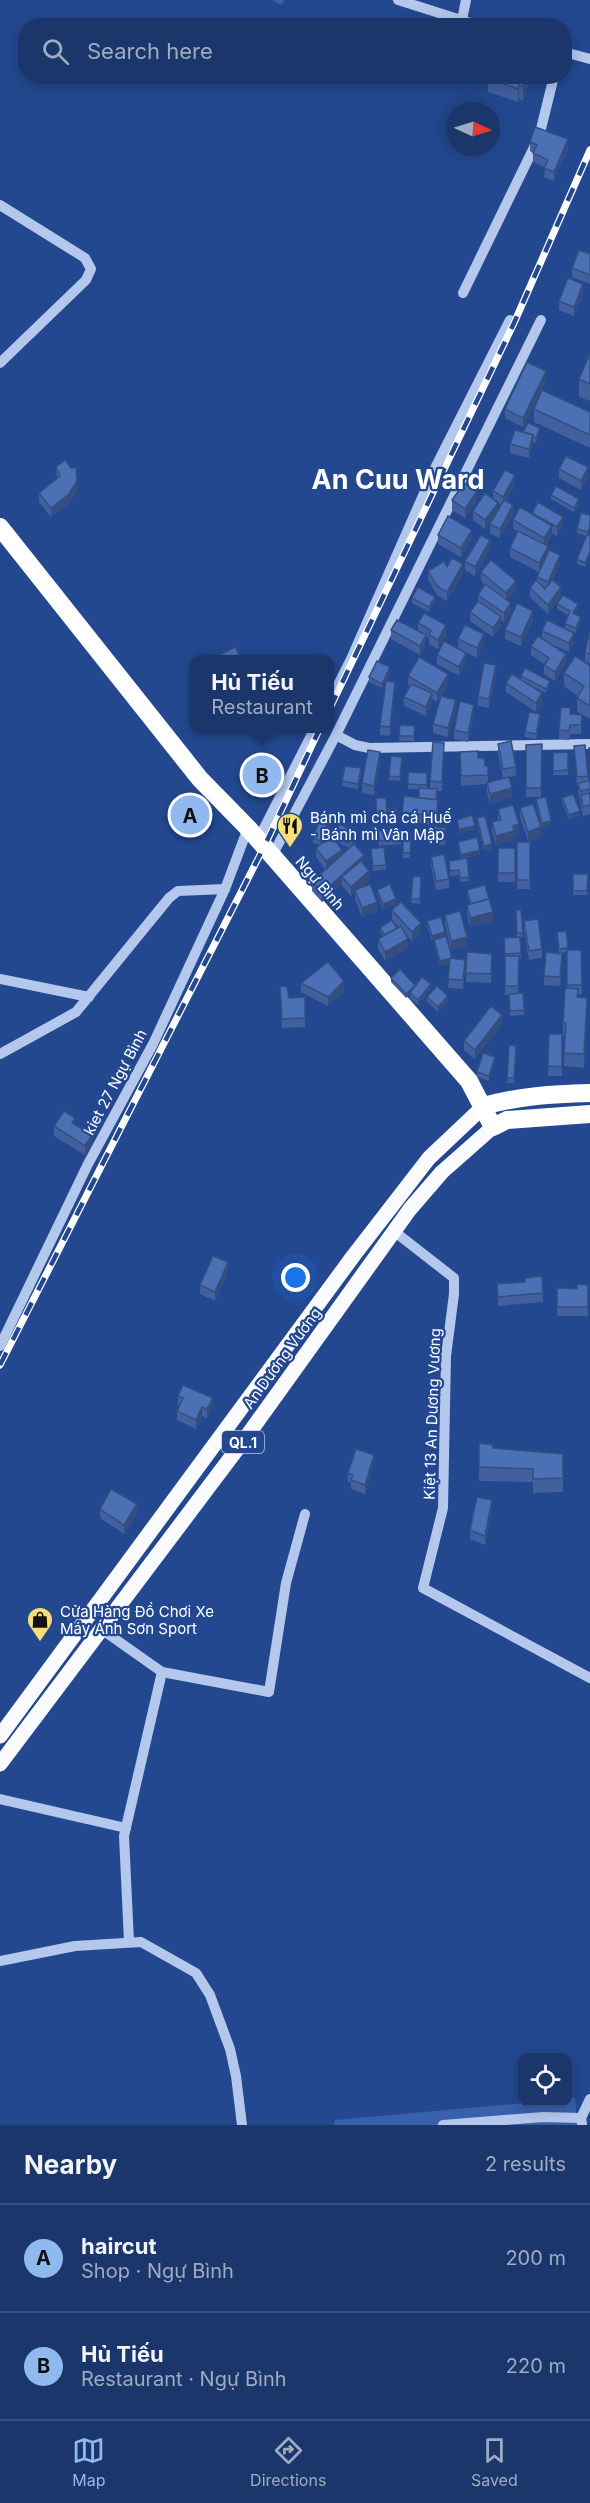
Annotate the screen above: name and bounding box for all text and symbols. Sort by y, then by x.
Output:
search box [18,18,572,84]
icon: search [39,35,72,68]
text: Search here [87,38,213,64]
north arrow [446,102,500,156]
district label: An Cuu Ward [312,463,484,496]
popup [190,655,334,733]
text: Hủ Tiếu [211,669,294,695]
text: Restaurant [211,695,313,719]
pin: B [242,752,282,798]
pin: A [170,792,210,838]
place label: Bánh mì chả cá Huế - Bánh mì Vân Mập [310,808,451,844]
restaurant icon: Bánh mì chả cá Huế - Bánh mì Vân Mập [275,811,305,849]
street label: Ngự Bình [291,852,349,914]
street label: kiet 27 Ngự Bình [79,1026,151,1138]
your location [281,1263,310,1292]
street label: An Dương Vương [239,1304,325,1412]
street label: Kiệt 13 An Dương Vương [420,1328,444,1500]
road number: QL.1 [222,1431,264,1453]
place label: Cửa Hàng Đồ Chơi Xe Máy Ánh Sơn Sport [60,1602,214,1638]
shop icon: Cửa Hàng Đồ Chơi Xe Máy Ánh Sơn Sport [25,1605,55,1643]
map controls [518,2053,572,2107]
button: locate [518,2053,572,2107]
text: Nearby [24,2149,117,2180]
text: 2 results [485,2152,566,2176]
text: haircut [81,2233,157,2259]
text: A [36,2246,51,2270]
text: 200 m [505,2246,566,2270]
text: Shop · Ngự Bình [81,2259,234,2283]
text: Hủ Tiếu [81,2341,164,2367]
text: B [37,2354,50,2378]
text: 220 m [506,2354,566,2378]
text: Restaurant · Ngự Bình [81,2367,287,2391]
tab: Map [72,2434,106,2490]
tab: Directions [250,2434,326,2490]
tab: Saved [471,2434,518,2490]

